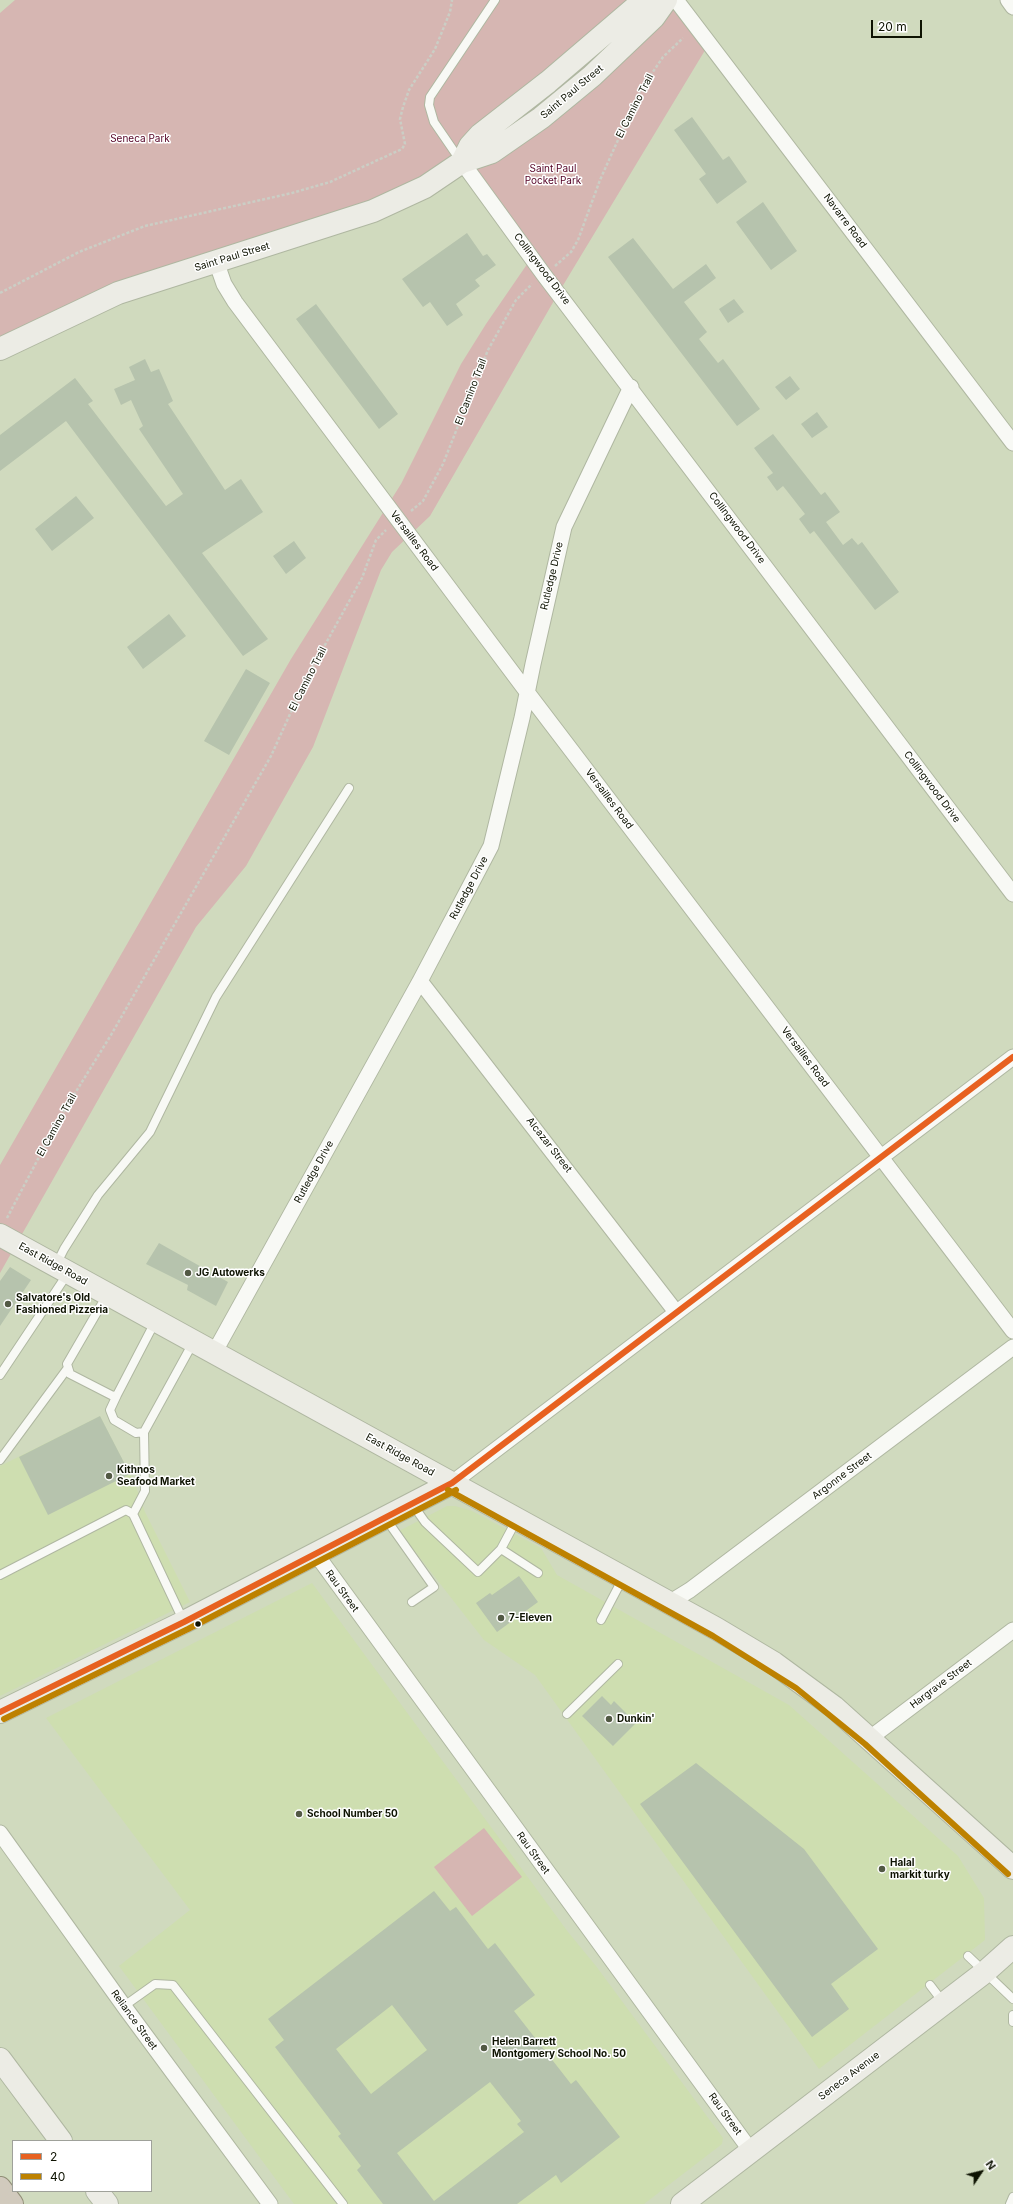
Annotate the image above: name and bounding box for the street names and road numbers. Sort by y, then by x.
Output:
street label: Saint Paul Street [538,62,606,122]
street label: El Camino Trail [614,72,656,140]
street label: Navarre Road [821,192,869,250]
street label: Collingwood Drive [511,231,573,307]
street label: Saint Paul Street [193,240,271,274]
street label: El Camino Trail [453,357,489,427]
street label: Collingwood Drive [706,490,768,566]
street label: Versailles Road [387,509,441,573]
street label: Rutledge Drive [538,541,566,611]
street label: El Camino Trail [287,645,329,713]
street label: Collingwood Drive [901,749,963,825]
street label: Versailles Road [582,767,636,831]
street label: Rutledge Drive [447,854,491,922]
street label: Versailles Road [778,1025,832,1089]
street label: El Camino Trail [35,1091,79,1159]
street label: Alcazar Street [524,1115,574,1175]
street label: Rutledge Drive [292,1139,336,1205]
street label: East Ridge Road [16,1240,90,1288]
street label: East Ridge Road [363,1431,437,1479]
street label: Argonne Street [810,1450,874,1502]
street label: Rau Street [323,1568,361,1614]
street label: Hargrave Street [908,1657,974,1711]
street label: Rau Street [514,1830,552,1876]
street label: Reliance Street [108,1988,160,2052]
street label: Seneca Avenue [816,2049,882,2103]
street label: Rau Street [706,2091,744,2137]

